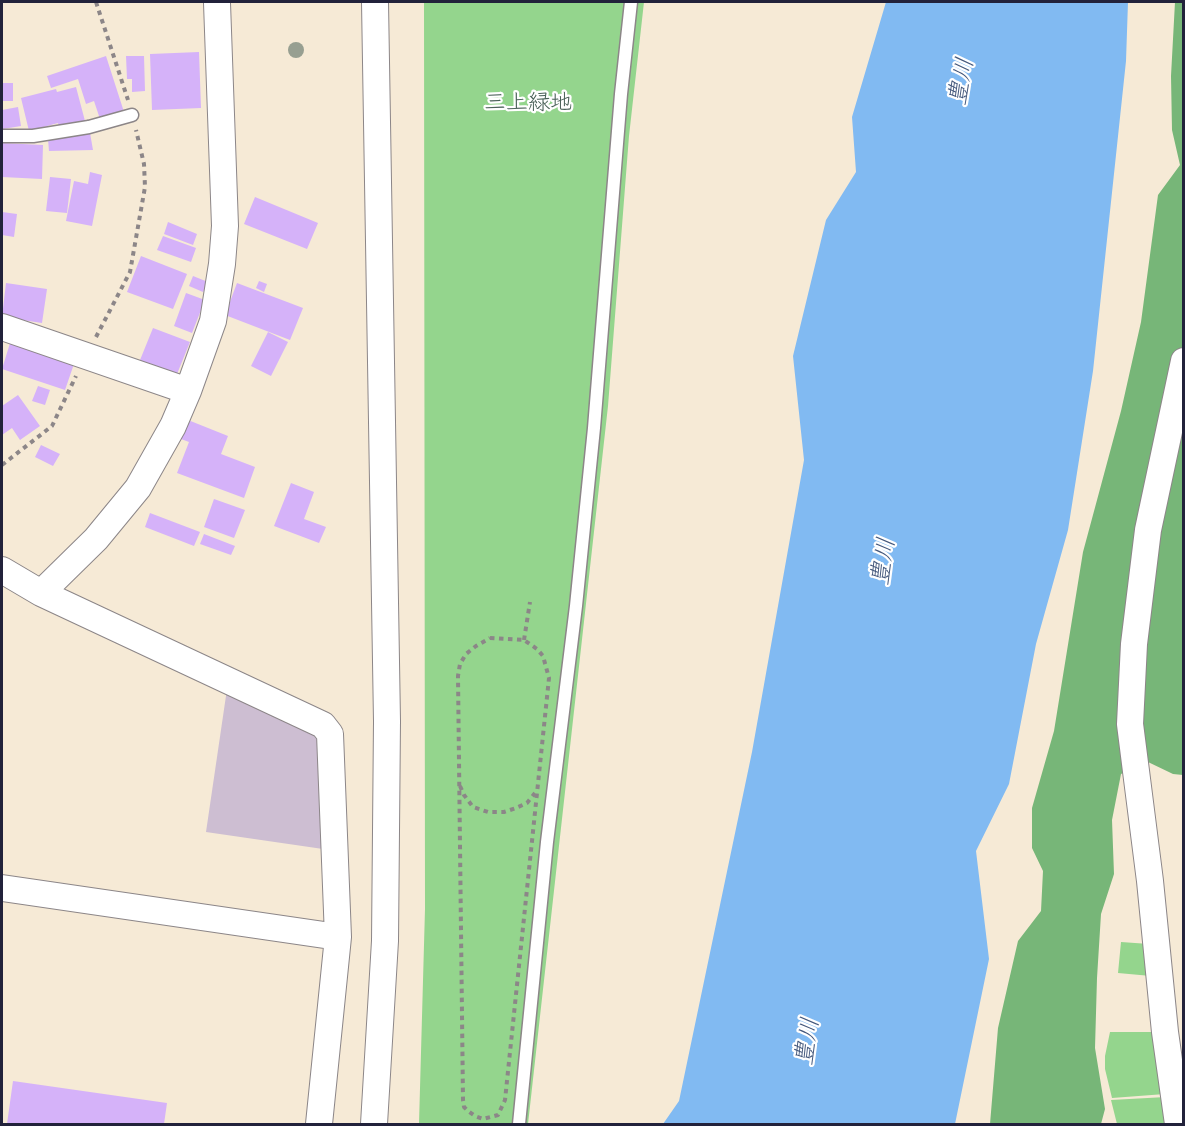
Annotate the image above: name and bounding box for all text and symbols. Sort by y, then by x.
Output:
water label: 豊川 [946,56,984,108]
park label: 三上緑地 [484,93,572,119]
water label: 豊川 [869,536,905,588]
water label: 豊川 [793,1016,829,1068]

